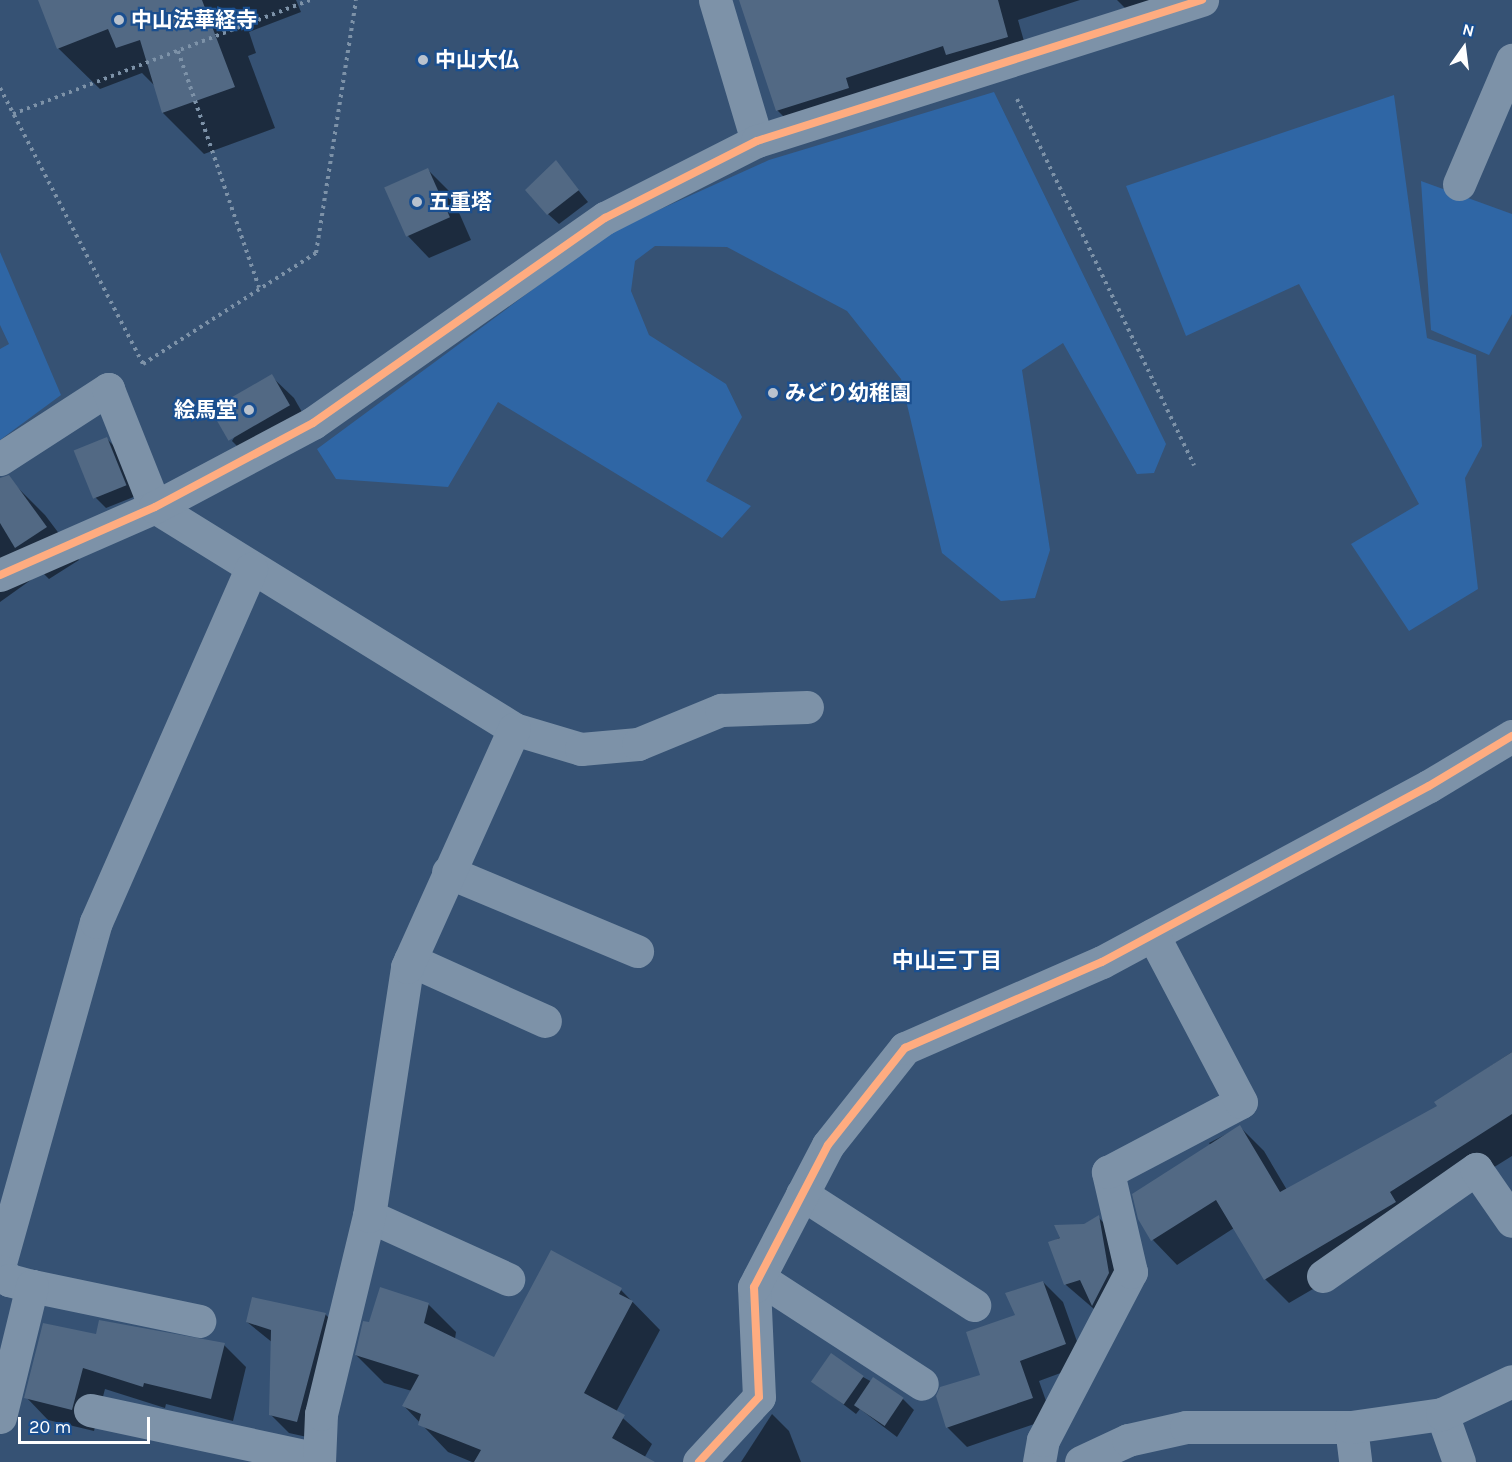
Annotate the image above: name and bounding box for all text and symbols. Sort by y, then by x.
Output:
place label: 中山法華経寺 [131,7,257,33]
marker: 中山法華経寺 [112,13,126,27]
north arrow [1434,18,1494,78]
text: N [1461,19,1476,41]
place label: 中山大仏 [435,47,519,73]
marker: 中山大仏 [416,53,430,67]
place label: 五重塔 [429,189,492,215]
marker: 五重塔 [410,195,424,209]
place label: みどり幼稚園 [785,380,911,406]
marker: みどり幼稚園 [766,386,780,400]
place label: 絵馬堂 [174,397,237,423]
marker: 絵馬堂 [242,403,256,417]
district label: 中山三丁目 [892,949,1002,975]
scale bar [21,1405,153,1443]
text: 20 m [29,1416,71,1438]

